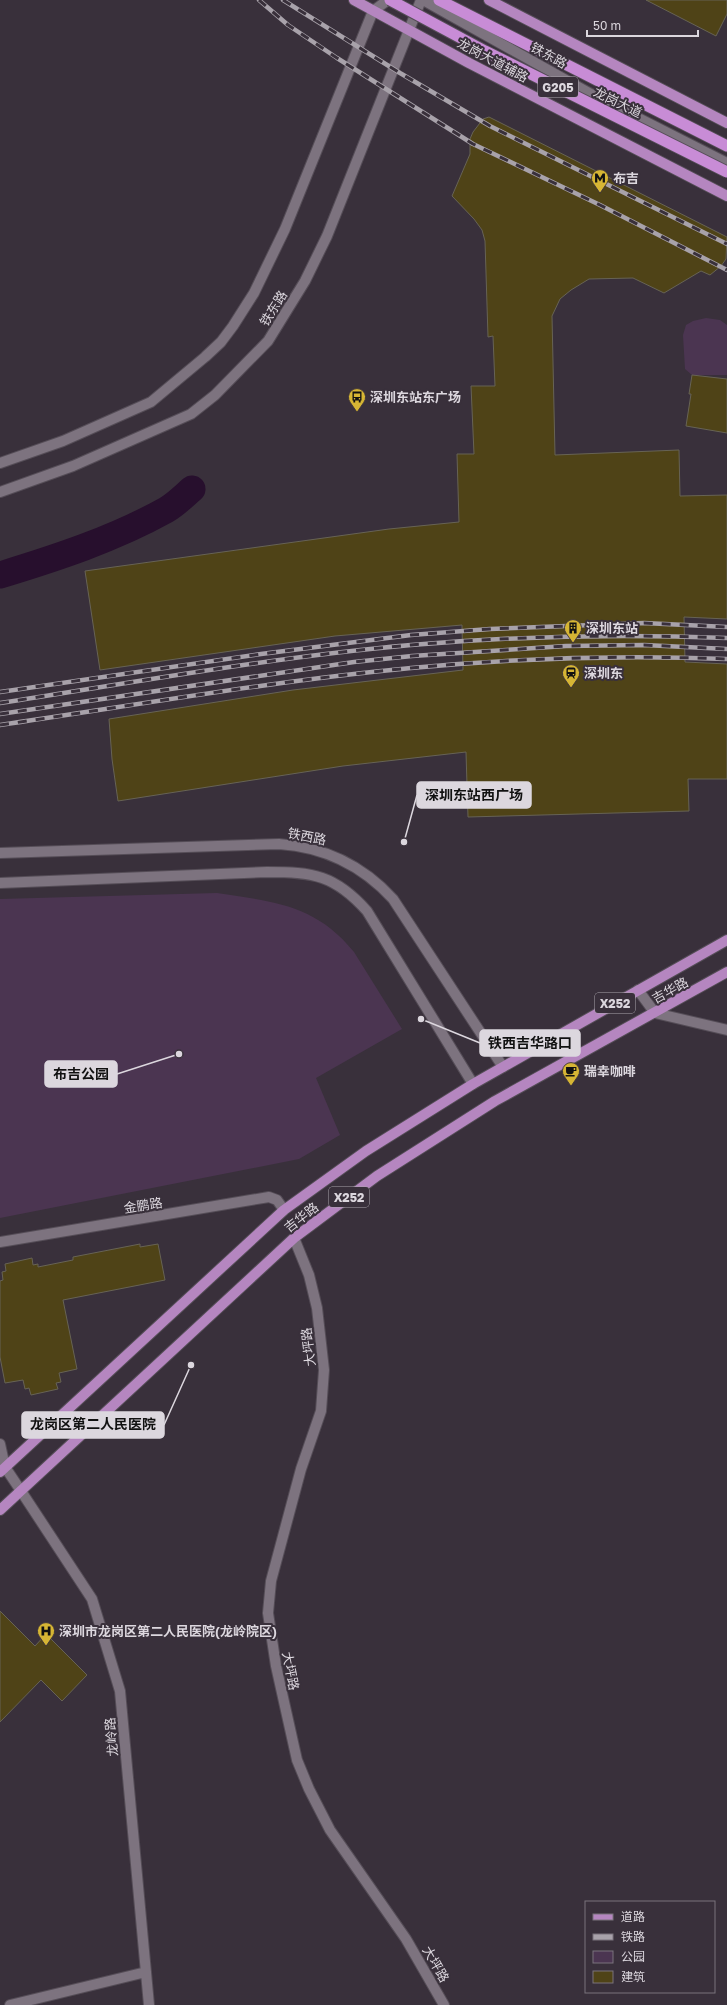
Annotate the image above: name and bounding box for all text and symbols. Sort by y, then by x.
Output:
scale bar [587,12,698,38]
text: 50 m [593,18,621,33]
street label: 龙岗大道辅路 [455,35,531,85]
street label: 铁东路 [528,39,570,71]
road number: G205 [538,77,578,97]
street label: 龙岗大道 [591,83,645,121]
metro station icon: 布吉 [590,168,610,193]
place label: 布吉 [613,170,639,186]
street label: 铁东路 [256,287,290,329]
bus stop icon: 深圳东站东广场 [347,387,367,412]
place label: 深圳东站东广场 [370,389,461,405]
building icon: 深圳东站 [563,618,583,643]
place label: 深圳东站 [586,620,638,636]
station icon: 深圳东 [561,663,581,688]
place label: 深圳东 [584,665,623,681]
callout: 深圳东站西广场 [417,782,531,808]
text: 深圳东站西广场 [425,786,523,803]
street label: 铁西路 [286,824,328,848]
street label: 吉华路 [649,974,691,1006]
road number: X252 [595,993,635,1013]
callout: 铁西吉华路口 [480,1030,580,1056]
text: 铁西吉华路口 [488,1034,572,1051]
callout: 布吉公园 [45,1061,117,1087]
cafe icon: 瑞幸咖啡 [561,1061,581,1086]
place label: 瑞幸咖啡 [584,1063,636,1079]
text: 布吉公园 [53,1065,109,1082]
road number: X252 [329,1187,369,1207]
street label: 金鹏路 [122,1194,164,1216]
street label: 吉华路 [281,1199,321,1235]
street label: 大坪路 [298,1327,318,1367]
callout: 龙岗区第二人民医院 [22,1412,164,1438]
text: 龙岗区第二人民医院 [30,1415,156,1432]
hospital icon: 深圳市龙岗区第二人民医院(龙岭院区) [36,1621,56,1646]
place label: 深圳市龙岗区第二人民医院(龙岭院区) [59,1623,277,1639]
street label: 大坪路 [279,1650,303,1692]
street label: 龙岭路 [101,1717,121,1757]
legend [585,1901,715,1993]
text: 道路 [621,1909,645,1924]
text: 铁路 [621,1929,645,1944]
street label: 大坪路 [419,1943,453,1985]
text: 公园 [621,1949,645,1964]
text: 建筑 [621,1969,645,1984]

